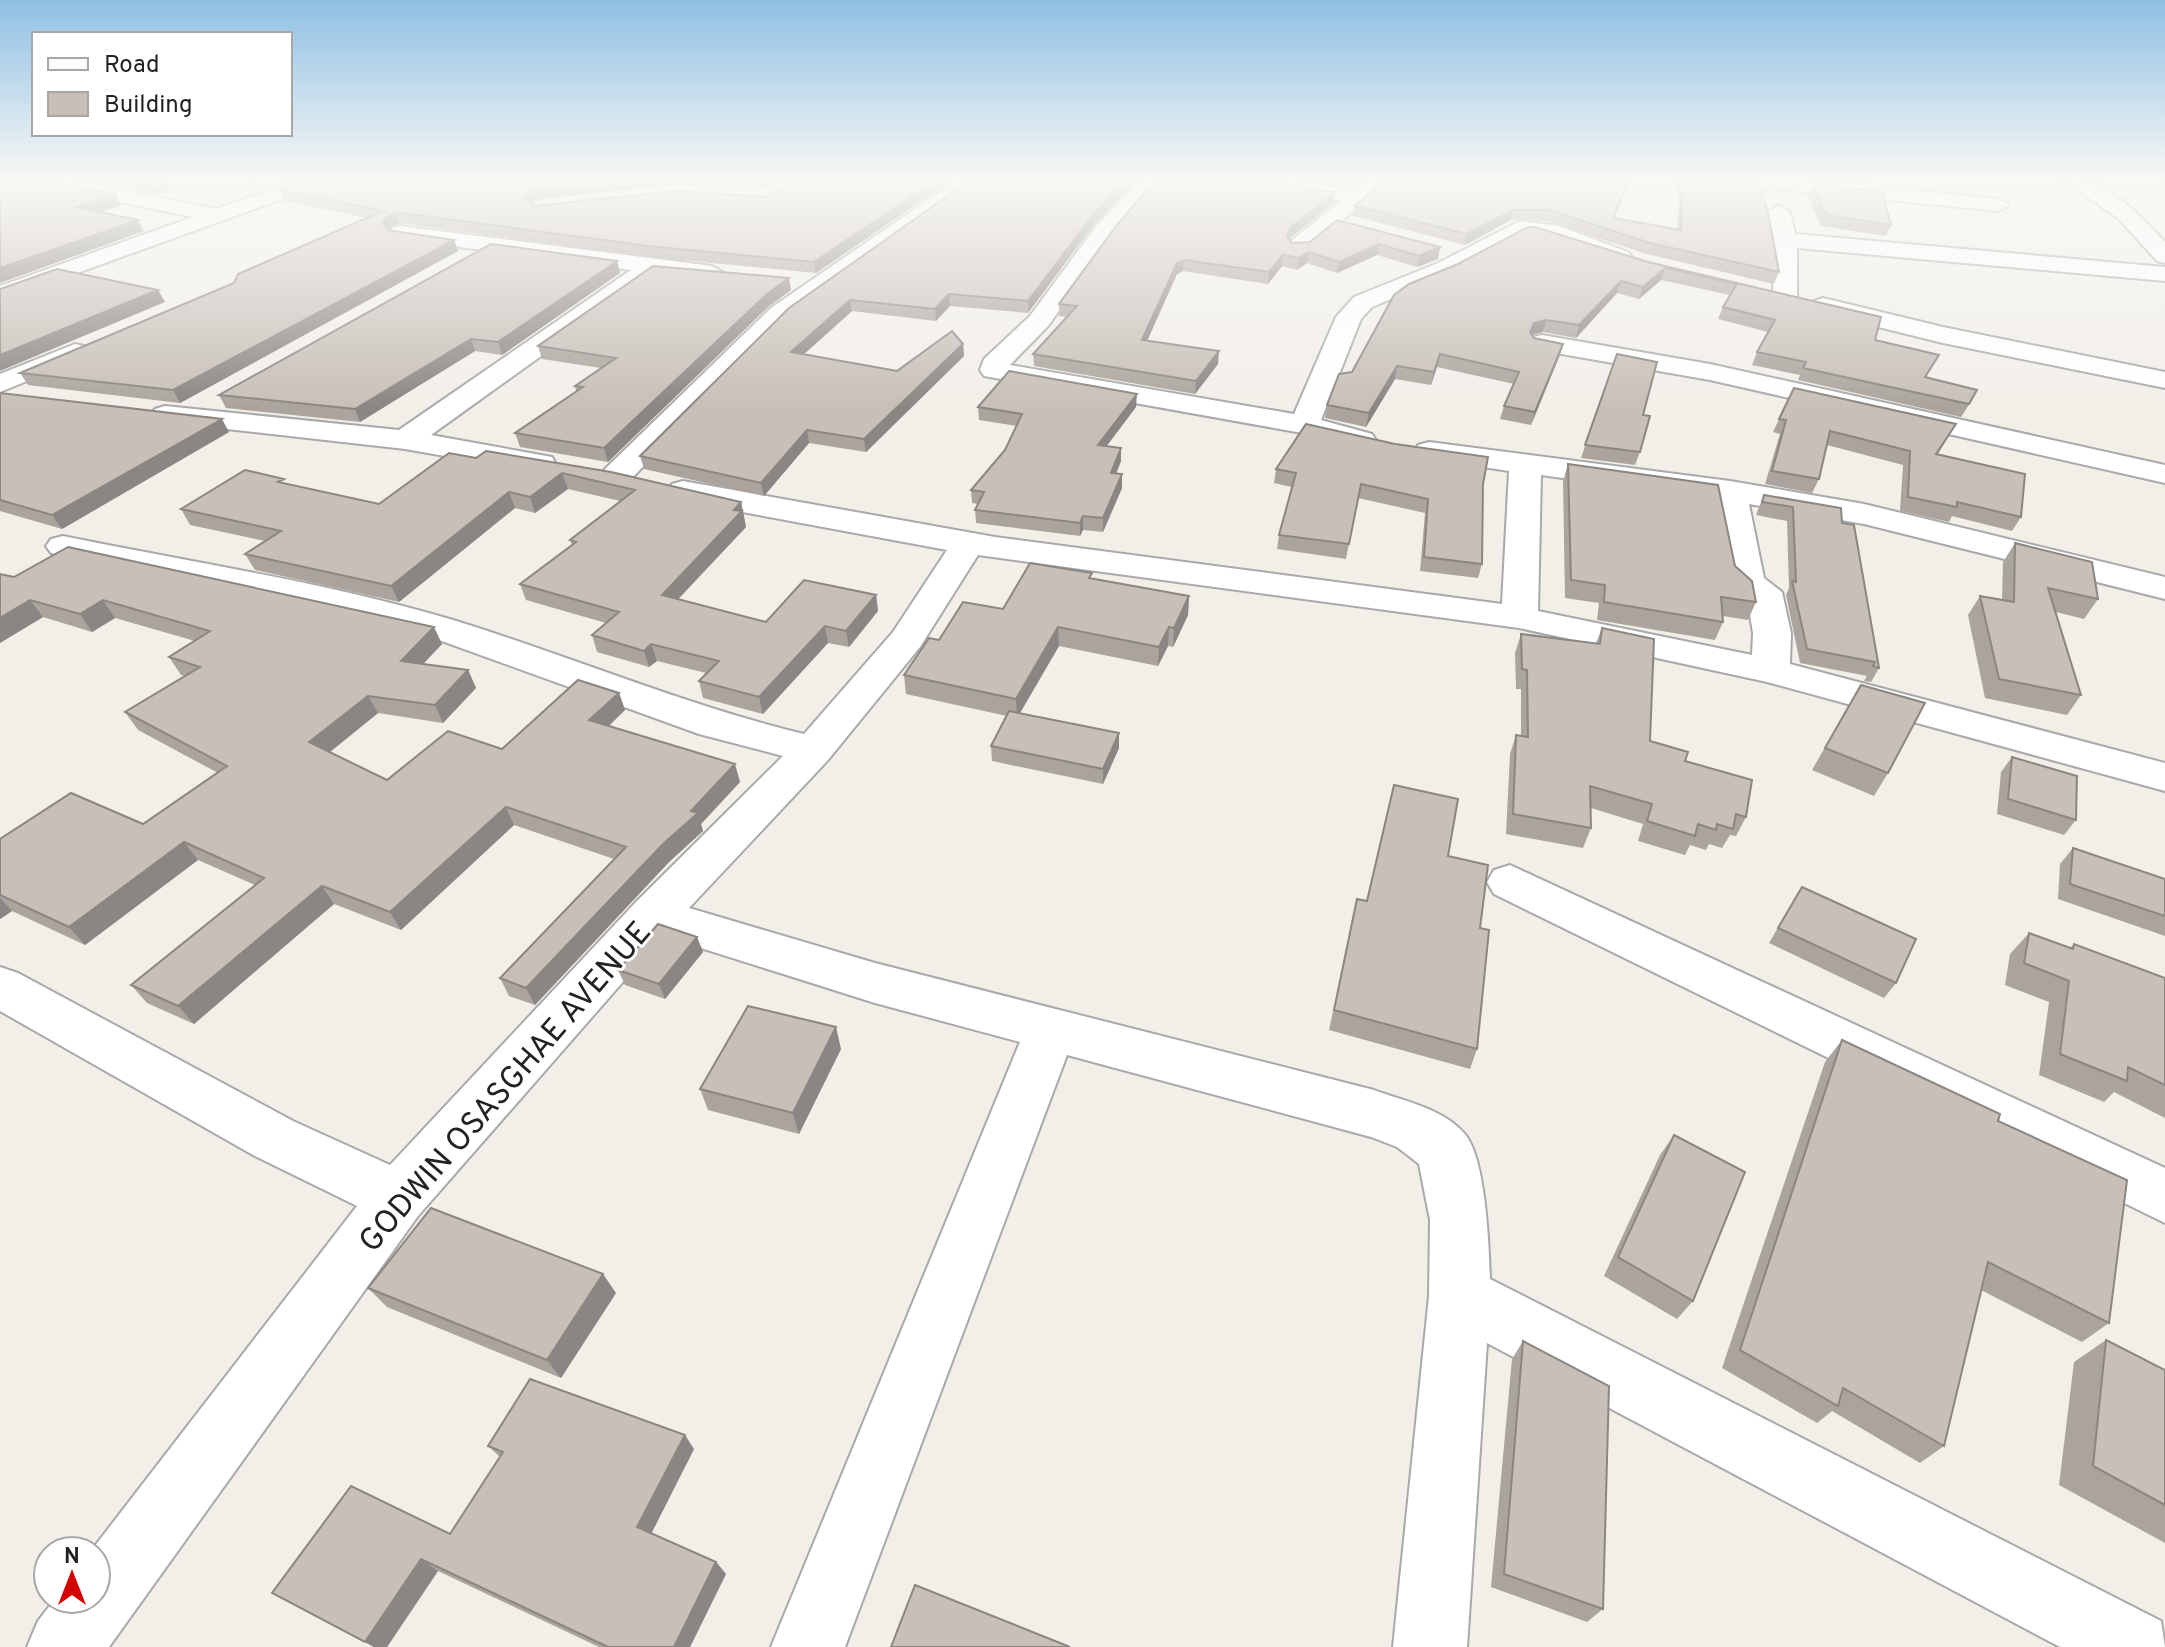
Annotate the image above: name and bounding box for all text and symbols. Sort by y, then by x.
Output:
legend [32,32,292,136]
text: Road [104,51,160,81]
text: Building [104,91,193,121]
street label: GODWIN OSASGHAE AVENUE [352,914,661,1262]
north arrow [32,1535,112,1615]
text: N [64,1544,80,1571]

